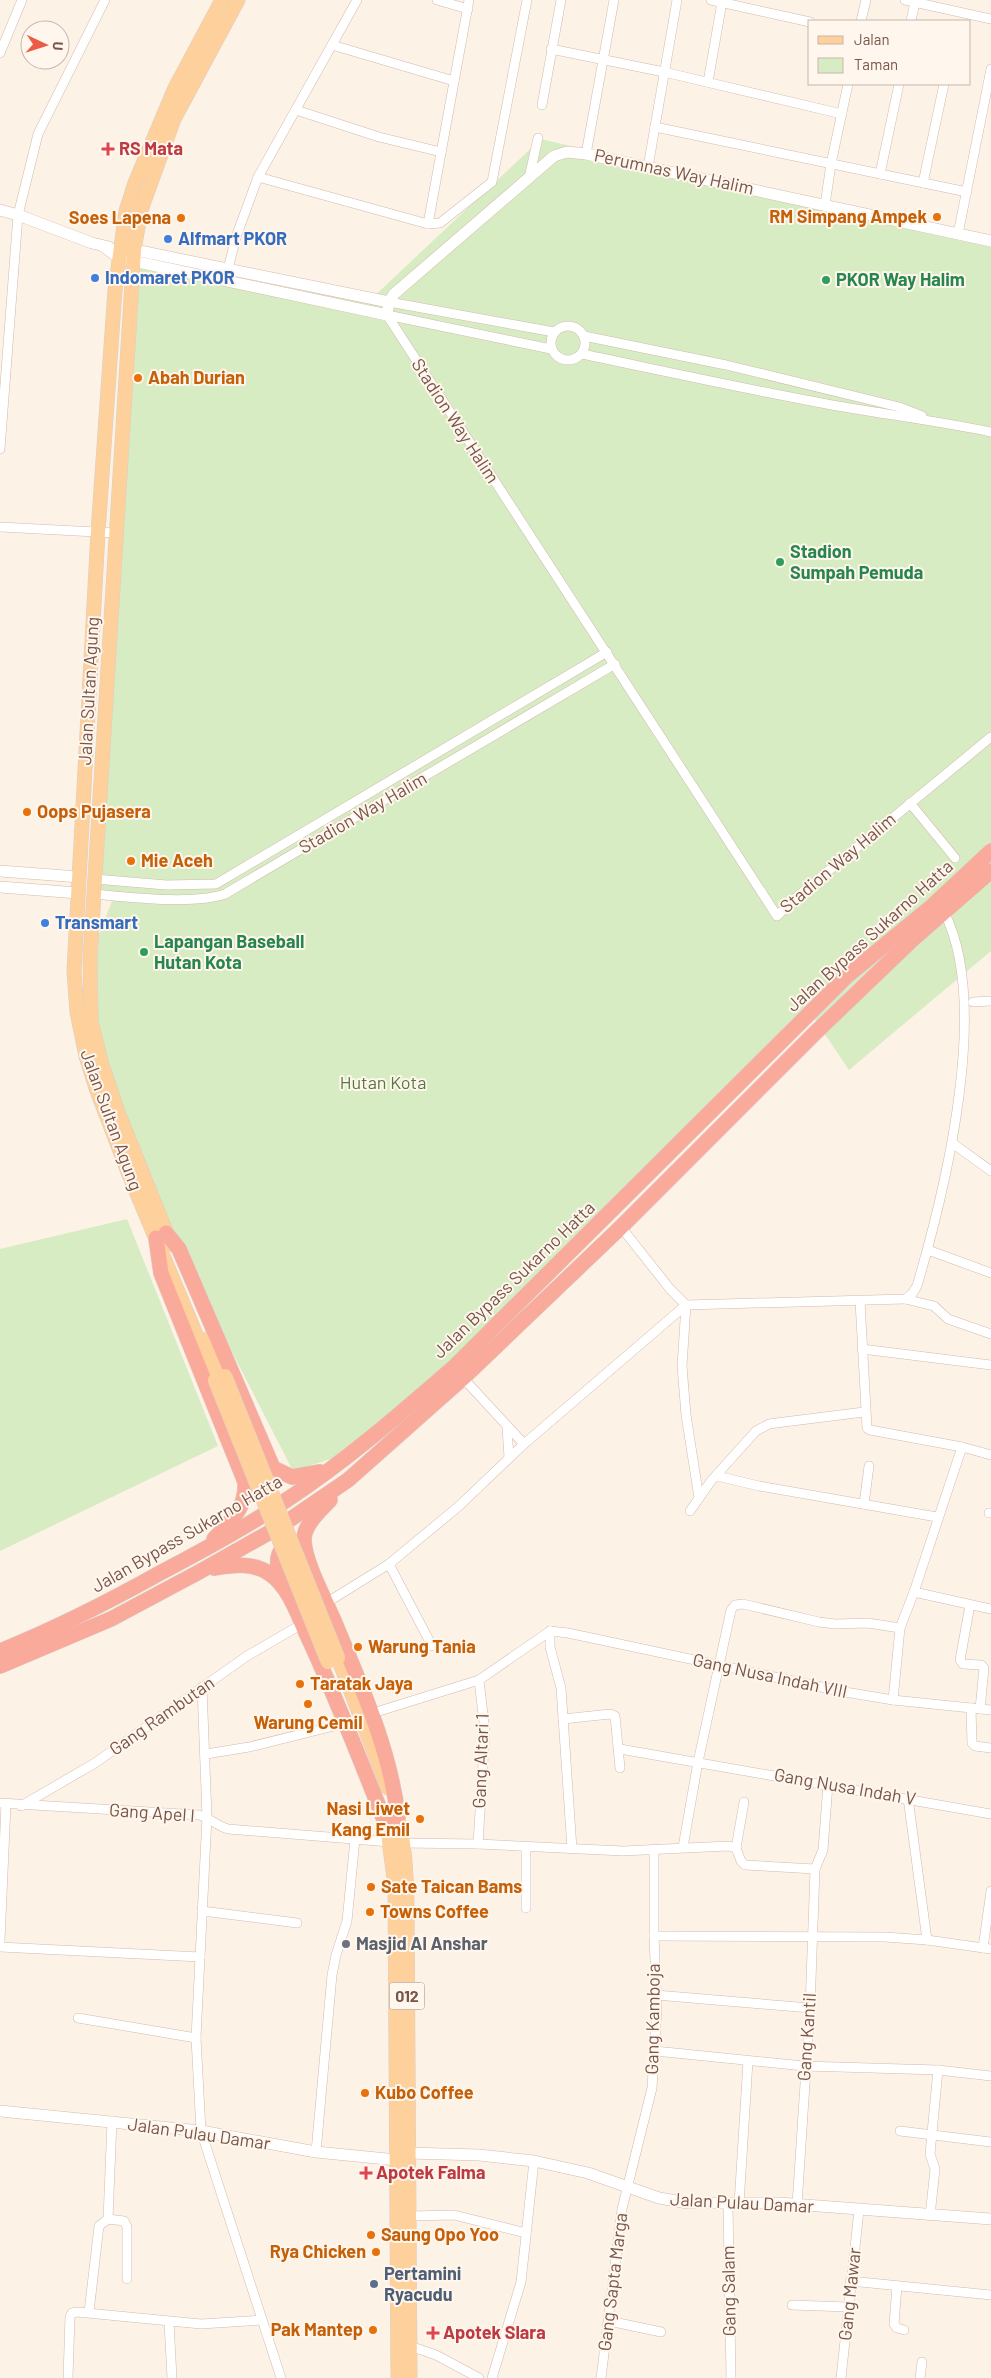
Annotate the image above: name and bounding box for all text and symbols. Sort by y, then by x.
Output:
north arrow [20,20,70,70]
legend [808,20,971,85]
text: Jalan [854,30,890,48]
text: U [50,41,67,51]
text: Taman [854,55,898,73]
place label: RS Mata [119,137,183,159]
marker: RS Mata [101,142,115,156]
street label: Perumnas Way Halim [592,143,756,199]
place label: RM Simpang Ampek [769,205,927,227]
place label: Soes Lapena [69,206,171,228]
marker: RM Simpang Ampek [931,211,943,223]
marker: Soes Lapena [175,212,187,224]
place label: Alfmart PKOR [178,227,287,249]
marker: Alfmart PKOR [162,233,174,245]
place label: Indomaret PKOR [105,266,235,288]
place label: PKOR Way Halim [836,268,965,290]
marker: Indomaret PKOR [89,272,101,284]
marker: PKOR Way Halim [820,274,832,286]
street label: Stadion Way Halim [407,354,504,487]
place label: Abah Durian [148,366,245,388]
marker: Abah Durian [132,372,144,384]
place label: Stadion Sumpah Pemuda [790,540,923,583]
marker: Stadion Sumpah Pemuda [774,556,786,568]
street label: Jalan Sultan Agung [73,616,103,766]
street label: Stadion Way Halim [295,767,430,858]
place label: Oops Pujasera [37,800,151,822]
marker: Oops Pujasera [21,806,33,818]
street label: Stadion Way Halim [775,807,900,917]
place label: Mie Aceh [141,849,213,871]
marker: Mie Aceh [125,855,137,867]
street label: Jalan Bypass Sukarno Hatta [782,855,957,1016]
place label: Transmart [55,911,138,933]
marker: Transmart [39,917,51,929]
place label: Lapangan Baseball Hutan Kota [154,930,304,973]
marker: Lapangan Baseball Hutan Kota [138,946,150,958]
street label: Jalan Sultan Agung [76,1046,148,1193]
park label: Hutan Kota [340,1071,426,1093]
street label: Jalan Bypass Sukarno Hatta [428,1196,599,1362]
street label: Jalan Bypass Sukarno Hatta [87,1470,286,1597]
place label: Warung Tania [368,1635,476,1657]
marker: Warung Tania [352,1641,364,1653]
street label: Gang Nusa Indah VIII [691,1648,850,1702]
street label: Gang Rambutan [105,1671,218,1759]
place label: Taratak Jaya [310,1672,413,1694]
marker: Taratak Jaya [294,1678,306,1690]
marker: Warung Cemil [302,1698,314,1710]
place label: Warung Cemil [253,1711,363,1733]
street label: Gang Altari 1 [467,1713,493,1809]
street label: Gang Nusa Indah V [773,1763,918,1809]
place label: Nasi Liwet Kang Emil [326,1797,410,1840]
street label: Gang Apel I [109,1798,196,1826]
marker: Nasi Liwet Kang Emil [414,1813,426,1825]
place label: Sate Taican Bams [381,1875,522,1897]
marker: Sate Taican Bams [365,1881,377,1893]
place label: Towns Coffee [380,1900,489,1922]
marker: Towns Coffee [364,1906,376,1918]
place label: Masjid Al Anshar [356,1932,488,1954]
marker: Masjid Al Anshar [340,1938,352,1950]
street label: Gang Kamboja [640,1963,664,2075]
road number: 012 [390,1982,424,2010]
street label: Gang Kantil [792,1992,820,2082]
place label: Kubo Coffee [375,2081,474,2103]
marker: Kubo Coffee [359,2087,371,2099]
street label: Jalan Pulau Damar [126,2112,272,2154]
place label: Apotek Falma [376,2161,485,2183]
marker: Apotek Falma [360,2167,372,2179]
street label: Jalan Pulau Damar [670,2187,815,2217]
street label: Gang Sapta Marga [593,2211,631,2352]
place label: Saung Opo Yoo [381,2223,499,2245]
marker: Saung Opo Yoo [365,2229,377,2241]
place label: Rya Chicken [270,2240,366,2262]
street label: Gang Salam [716,2245,740,2337]
marker: Rya Chicken [370,2246,382,2258]
street label: Gang Mawar [833,2246,865,2342]
place label: Pertamini Ryacudu [384,2262,461,2305]
marker: Pertamini Ryacudu [368,2278,380,2290]
place label: Pak Mantep [271,2318,363,2340]
place label: Apotek Slara [443,2321,546,2343]
marker: Pak Mantep [367,2324,379,2336]
marker: Apotek Slara [427,2327,439,2339]

